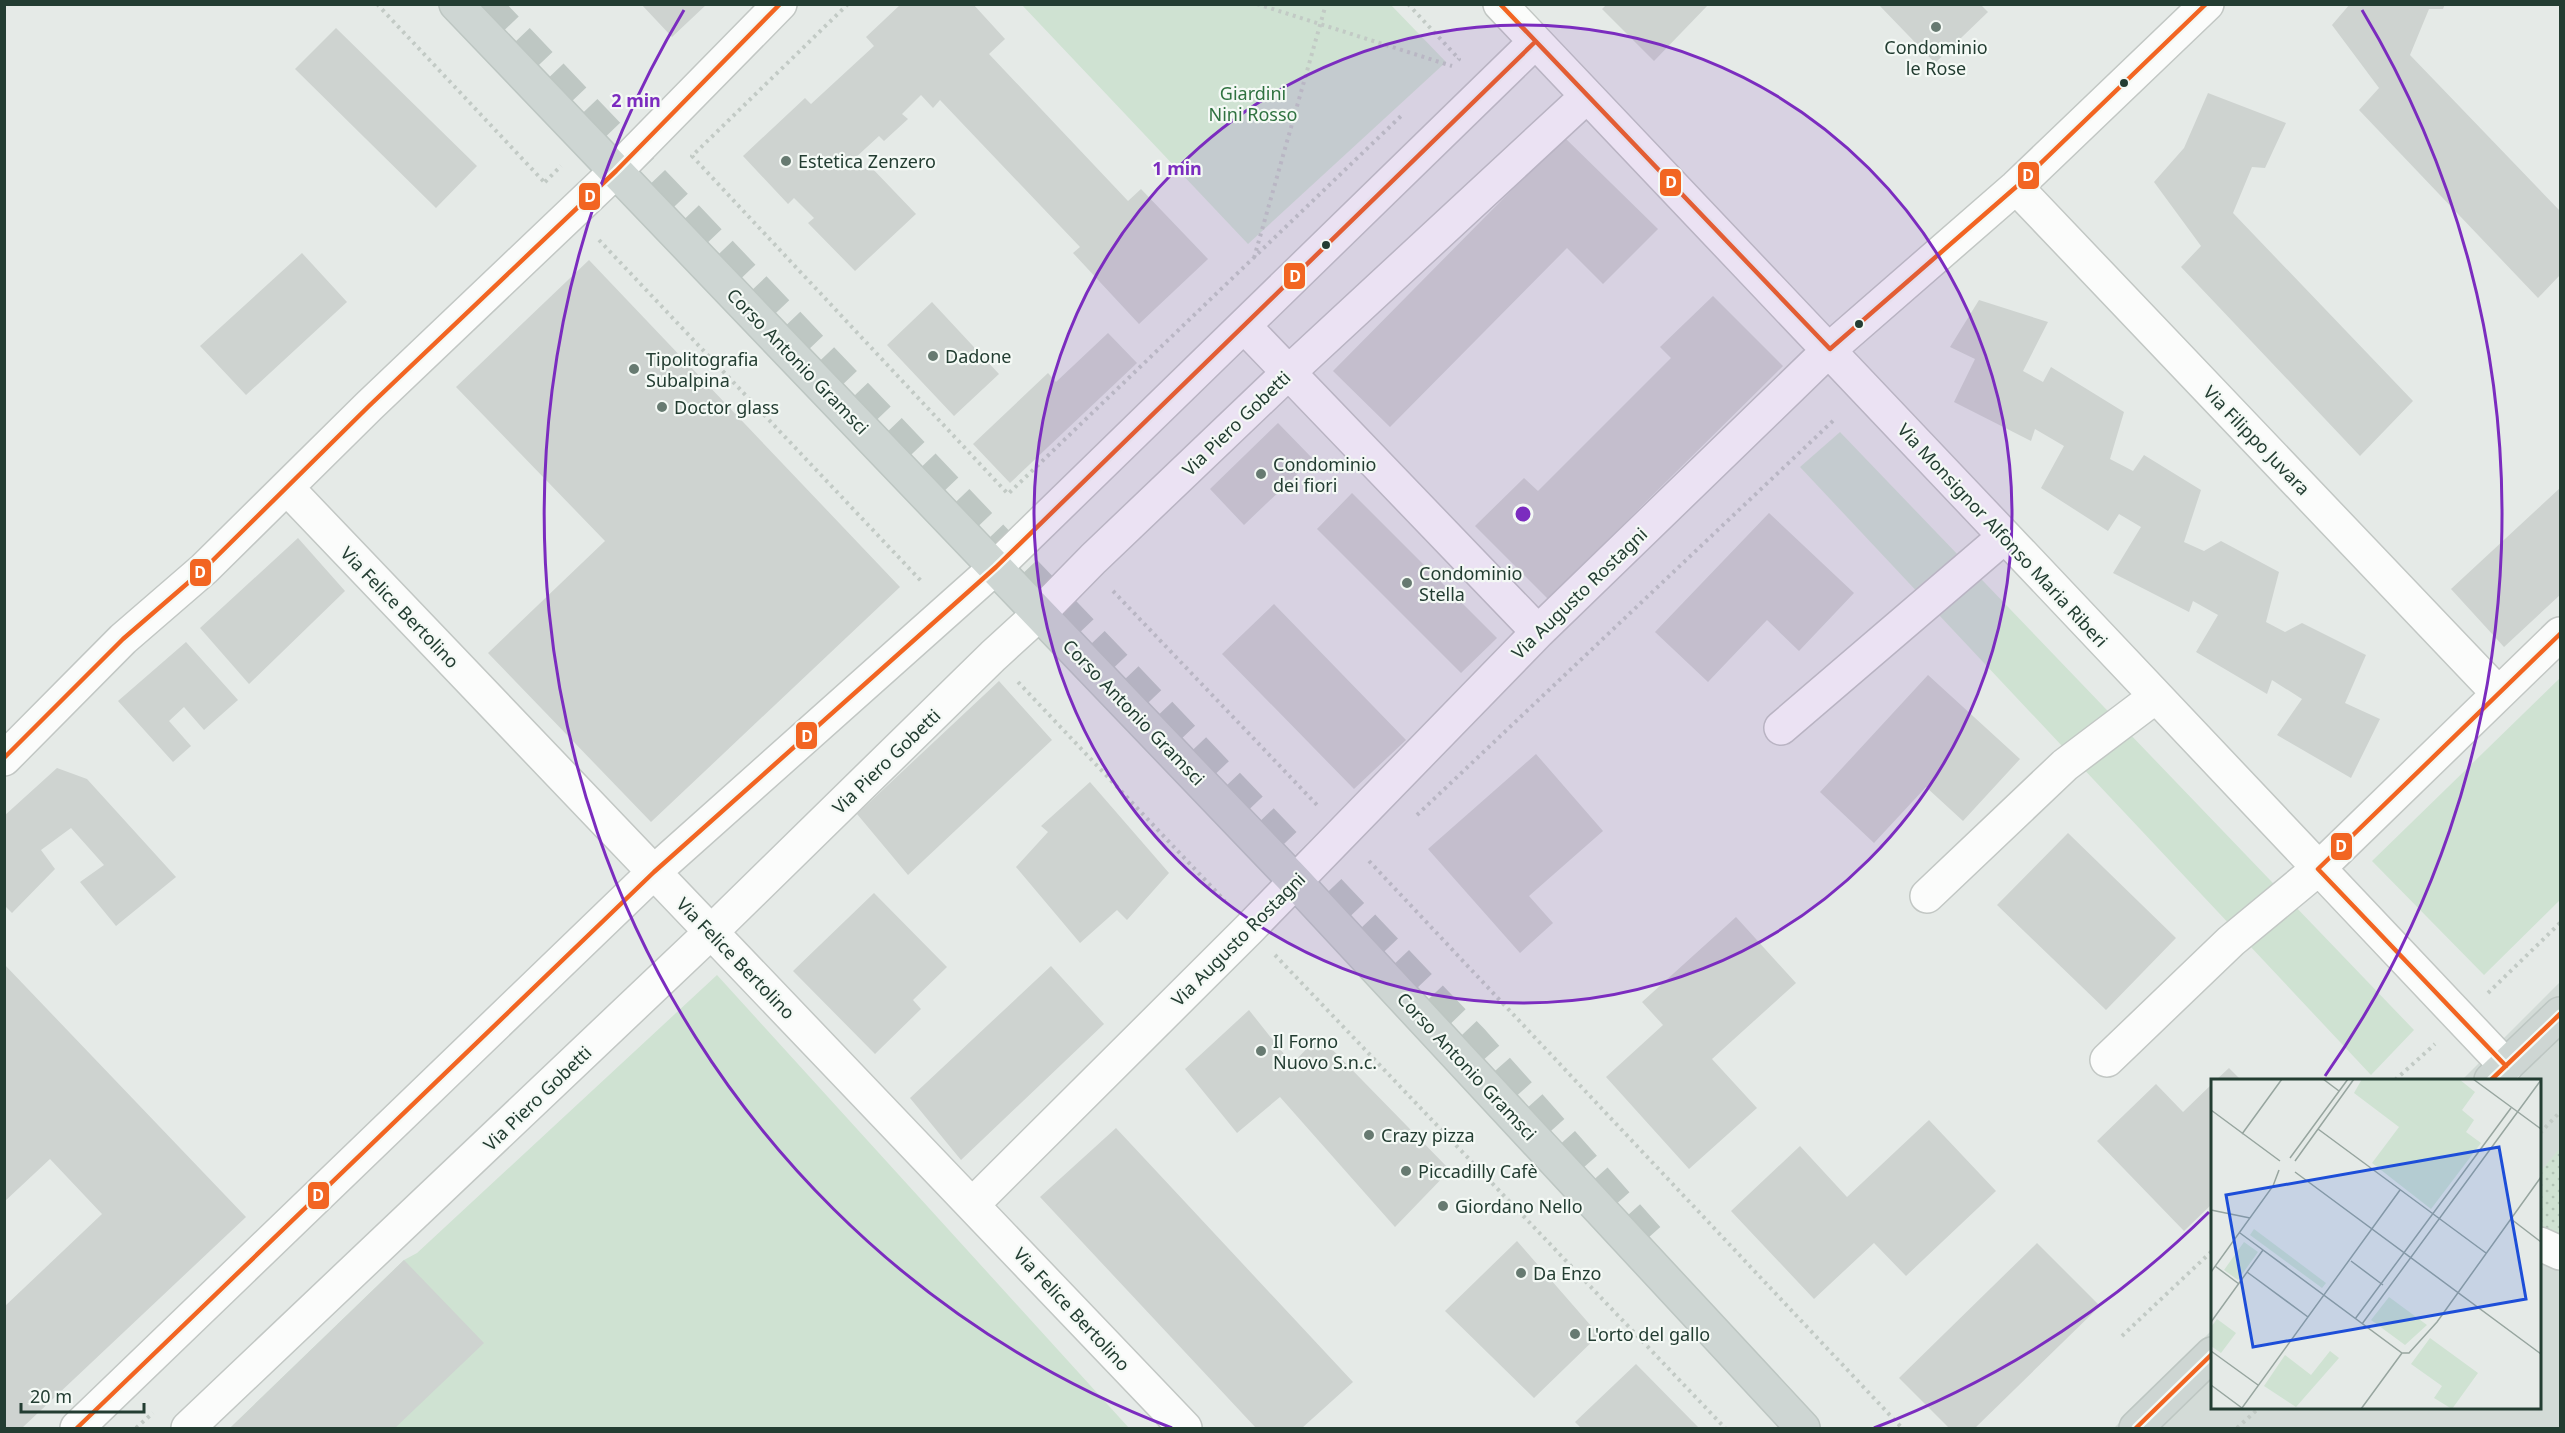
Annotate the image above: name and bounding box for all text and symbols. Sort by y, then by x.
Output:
marker: Condominio le Rose [1929,20,1943,34]
place label: Condominio le Rose [1884,35,1988,80]
unlabelled marker [2118,77,2130,89]
park label: Giardini Nini Rosso [1209,81,1298,126]
text: 2 min [611,88,661,112]
place label: Estetica Zenzero [798,149,936,173]
marker: Estetica Zenzero [779,154,793,168]
text: 1 min [1152,156,1202,180]
line badge: D [2017,161,2040,190]
text: D [2022,164,2034,186]
line badge: D [1659,168,1682,197]
text: D [1665,171,1677,193]
line badge: D [578,182,601,211]
text: D [584,185,596,207]
unlabelled marker [1320,239,1332,251]
line badge: D [1283,262,1306,290]
text: D [1289,265,1301,287]
street label: Corso Antonio Gramsci [722,283,874,439]
unlabelled marker [1853,318,1865,330]
place label: Dadone [945,344,1011,368]
place label: Tipolitografia Subalpina [646,347,758,392]
marker: Dadone [926,349,940,363]
marker: Tipolitografia Subalpina [627,362,641,376]
street label: Via Piero Gobetti [1177,365,1295,481]
street label: Via Filippo Juvara [2198,380,2316,500]
place label: Doctor glass [674,395,779,419]
marker: Doctor glass [655,400,669,414]
street label: Via Monsignor Alfonso Maria Riberi [1893,418,2113,652]
place label: Condominio dei fiori [1273,452,1376,497]
marker: Condominio dei fiori [1254,467,1268,481]
centre of rings [1513,504,1533,524]
street label: Via Augusto Rostagni [1506,522,1652,664]
street label: Via Felice Bertolino [336,541,464,673]
line badge: D [189,558,212,587]
text: D [194,561,206,583]
place label: Condominio Stella [1419,561,1522,606]
marker: Condominio Stella [1400,576,1414,590]
street label: Corso Antonio Gramsci [1058,634,1210,790]
street label: Via Piero Gobetti [827,703,945,819]
line badge: D [795,721,818,750]
text: D [801,725,813,747]
line badge: D [2330,832,2353,861]
text: D [2335,835,2347,857]
street label: Via Augusto Rostagni [1166,867,1310,1011]
street label: Via Felice Bertolino [672,892,800,1024]
street label: Corso Antonio Gramsci [1392,987,1542,1145]
place label: Il Forno Nuovo S.n.c. [1273,1029,1377,1074]
street label: Via Piero Gobetti [478,1040,596,1156]
marker: Il Forno Nuovo S.n.c. [1254,1044,1268,1058]
inset map [2211,1079,2541,1409]
place label: Crazy pizza [1381,1123,1475,1147]
marker: Crazy pizza [1362,1128,1376,1142]
place label: Piccadilly Cafè [1418,1159,1538,1183]
marker: Piccadilly Cafè [1399,1164,1413,1178]
line badge: D [307,1181,330,1210]
text: D [312,1184,324,1206]
place label: Giordano Nello [1455,1194,1583,1218]
marker: Giordano Nello [1436,1199,1450,1213]
street label: Via Felice Bertolino [1009,1242,1135,1376]
place label: Da Enzo [1533,1261,1601,1285]
marker: Da Enzo [1514,1266,1528,1280]
place label: L'orto del gallo [1587,1322,1710,1346]
marker: L'orto del gallo [1568,1327,1582,1341]
scale bar [21,1376,144,1414]
text: 20 m [30,1384,72,1408]

